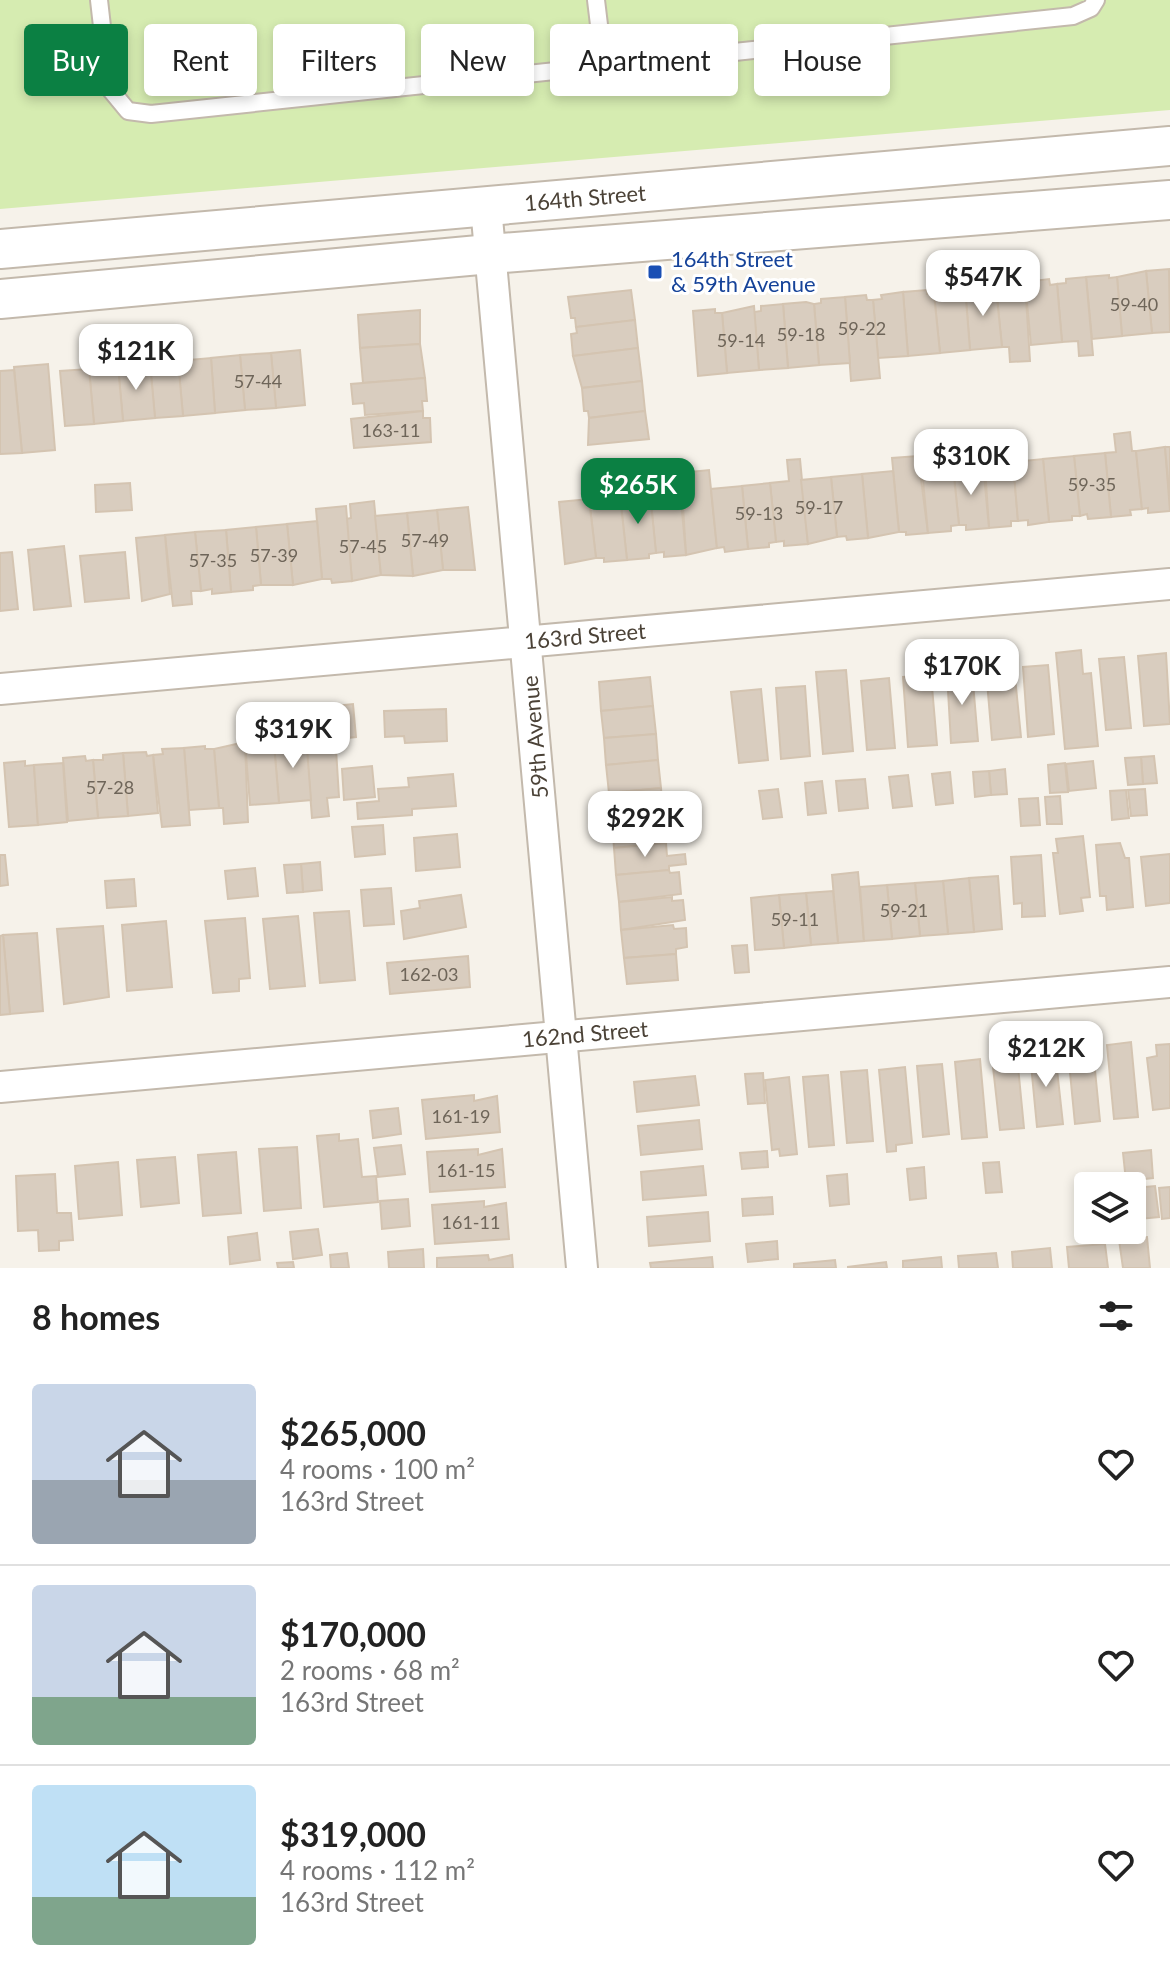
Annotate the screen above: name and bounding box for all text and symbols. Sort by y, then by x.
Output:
chip: Buy [24,24,128,96]
chip: Rent [144,24,257,96]
chip: Filters [273,24,405,96]
chip: New [421,24,534,96]
chip: Apartment [550,24,738,96]
chip: House [754,24,890,96]
street label: 164th Street [523,179,647,216]
place label: 164th Street & 59th Avenue [671,245,816,297]
pin: $547K [927,250,1039,318]
text: $547K [944,260,1022,292]
marker: 164th Street & 59th Avenue [646,263,664,281]
house number: 59-40 [1110,293,1158,315]
house number: 59-22 [838,317,886,339]
house number: 59-18 [777,323,825,345]
pin: $121K [80,324,192,392]
house number: 59-14 [717,329,765,351]
text: $121K [97,334,175,366]
house number: 57-44 [234,370,282,392]
house number: 163-11 [362,419,420,441]
pin: $310K [915,429,1027,497]
text: $310K [932,439,1010,471]
pin: $265K [582,458,694,526]
text: $265K [599,468,677,500]
house number: 59-35 [1068,473,1116,495]
house number: 59-17 [795,496,843,518]
house number: 59-13 [735,502,783,524]
house number: 57-49 [401,529,449,551]
house number: 57-45 [339,535,387,557]
house number: 57-39 [250,544,298,566]
house number: 57-35 [189,549,237,571]
street label: 163rd Street [523,617,647,654]
pin: $170K [906,639,1018,707]
text: $170K [923,649,1001,681]
street label: 59th Avenue [516,674,553,800]
pin: $319K [237,702,349,770]
text: $319K [254,712,332,744]
house number: 57-28 [86,776,134,798]
pin: $292K [589,791,701,859]
text: $292K [606,801,684,833]
house number: 59-21 [880,899,928,921]
house number: 59-11 [771,908,819,930]
house number: 162-03 [400,963,458,985]
street label: 162nd Street [521,1015,649,1052]
pin: $212K [990,1021,1102,1089]
text: $212K [1007,1031,1085,1063]
house number: 161-19 [432,1105,490,1127]
house number: 161-15 [437,1159,495,1181]
map controls [1074,1172,1146,1244]
button: layers [1074,1172,1146,1244]
house number: 161-11 [442,1211,500,1233]
icon: filters [1094,1294,1138,1338]
text: 8 homes [32,1296,160,1337]
text: $265,000 [280,1412,426,1453]
icon: home [96,1416,192,1512]
icon: heart [1094,1442,1138,1486]
text: 4 rooms · 100 m² [280,1453,475,1485]
text: 163rd Street [280,1485,424,1517]
text: $170,000 [280,1613,426,1654]
icon: home [96,1617,192,1713]
icon: heart [1094,1643,1138,1687]
text: 2 rooms · 68 m² [280,1654,460,1686]
text: 163rd Street [280,1686,424,1718]
text: $319,000 [280,1813,426,1854]
icon: home [96,1817,192,1913]
icon: heart [1094,1843,1138,1887]
text: 4 rooms · 112 m² [280,1854,475,1886]
text: 163rd Street [280,1886,424,1918]

